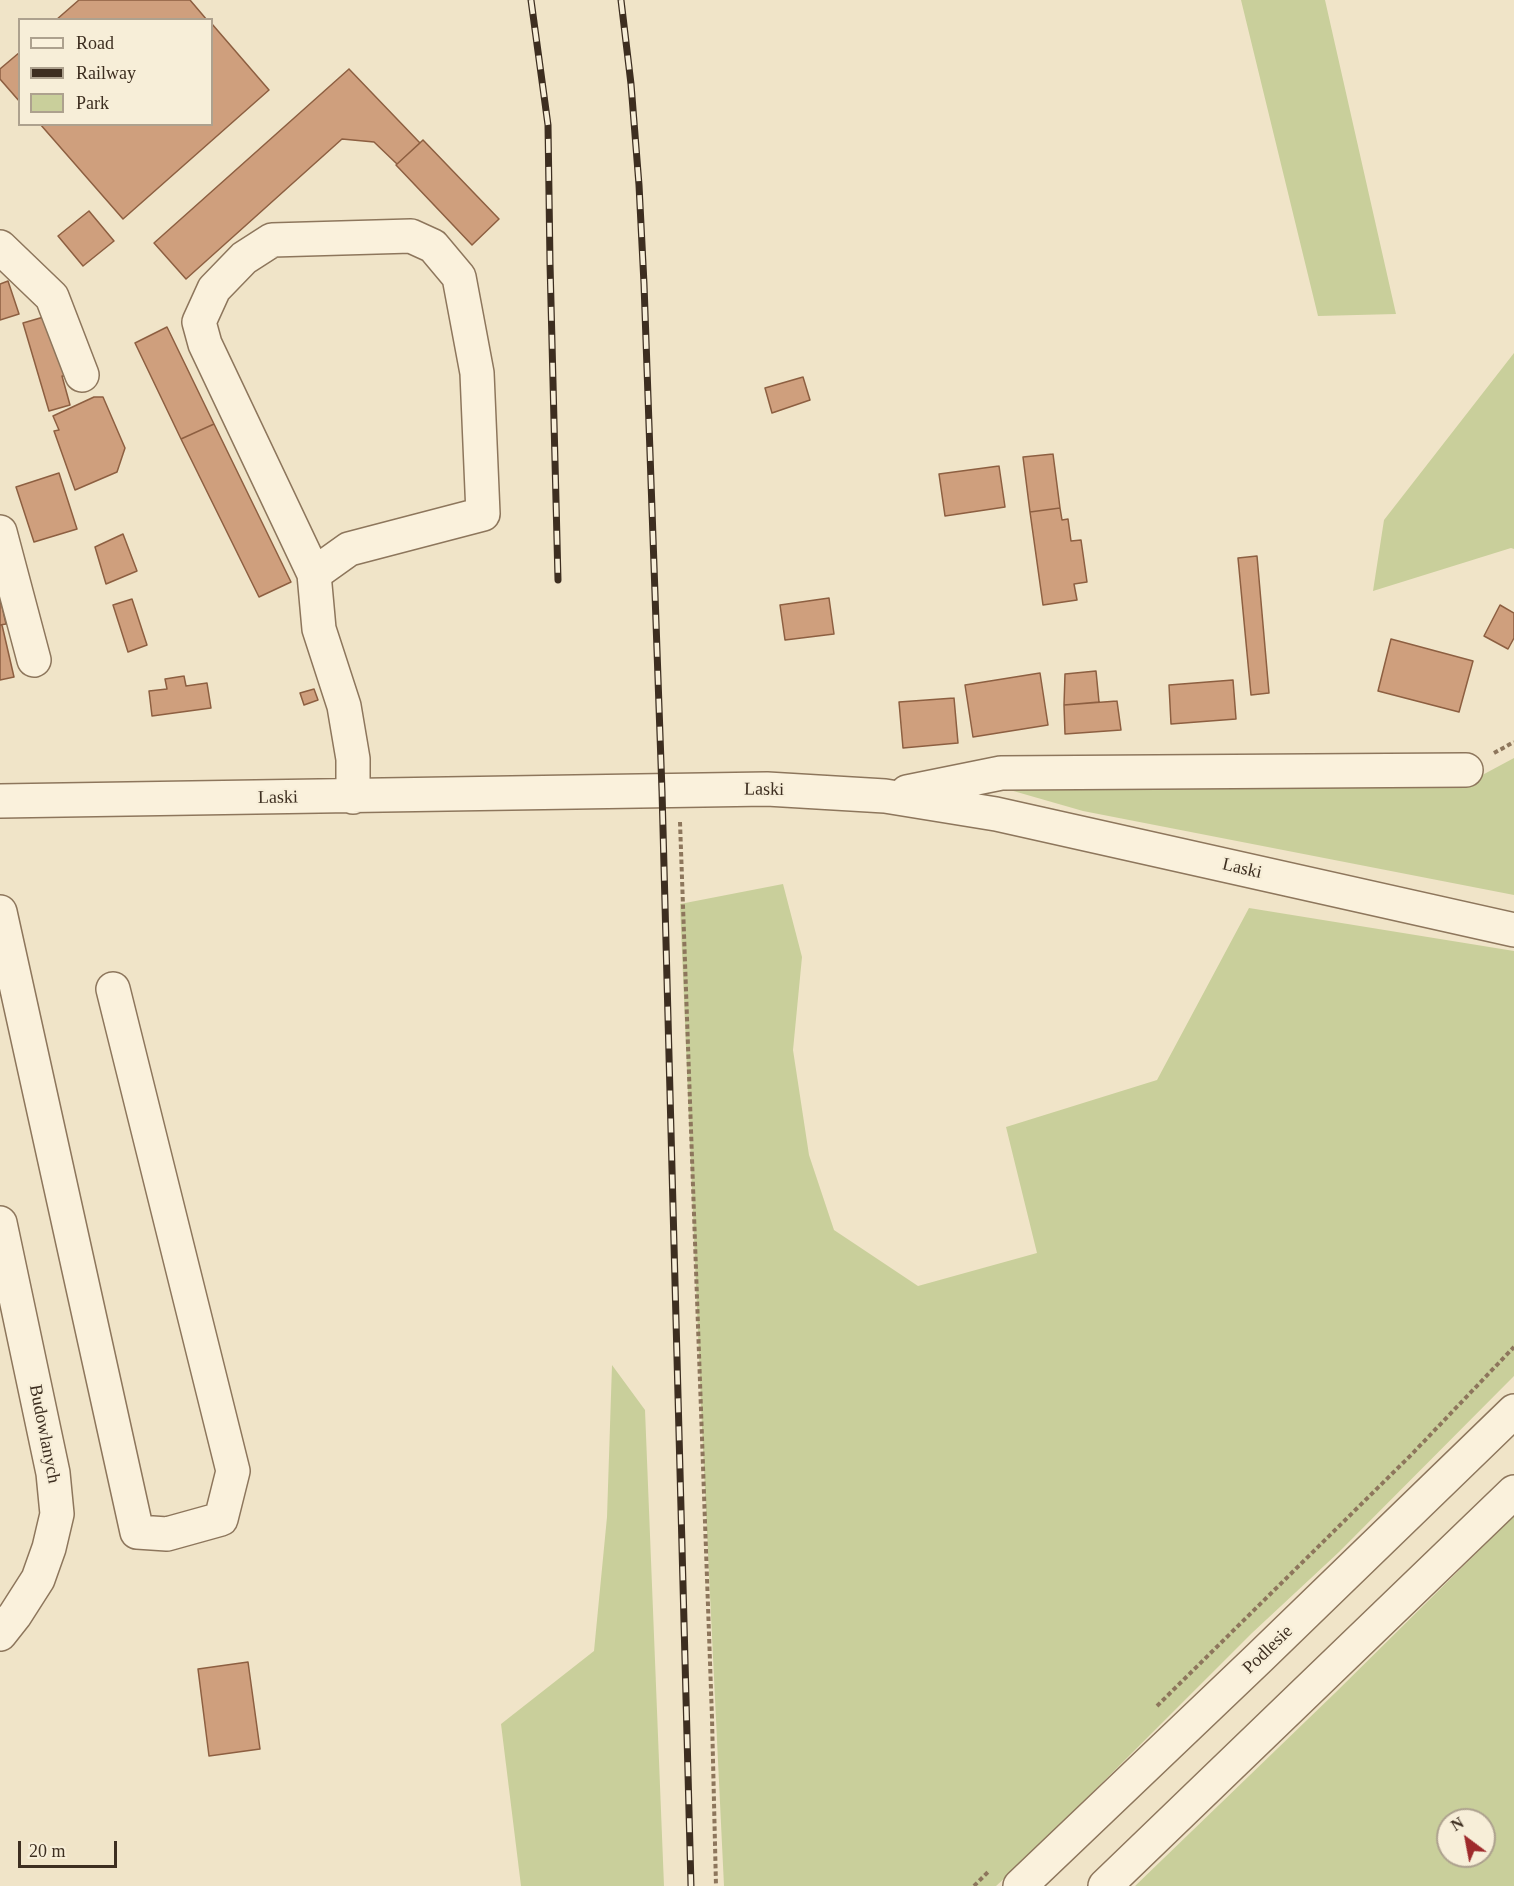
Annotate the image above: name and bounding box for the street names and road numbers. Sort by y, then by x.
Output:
street label: Laski [744,779,784,801]
street label: Laski [258,787,298,809]
street label: Laski [1220,854,1264,884]
street label: Budowlanych [24,1383,64,1485]
street label: Podlesie [1239,1621,1297,1679]

